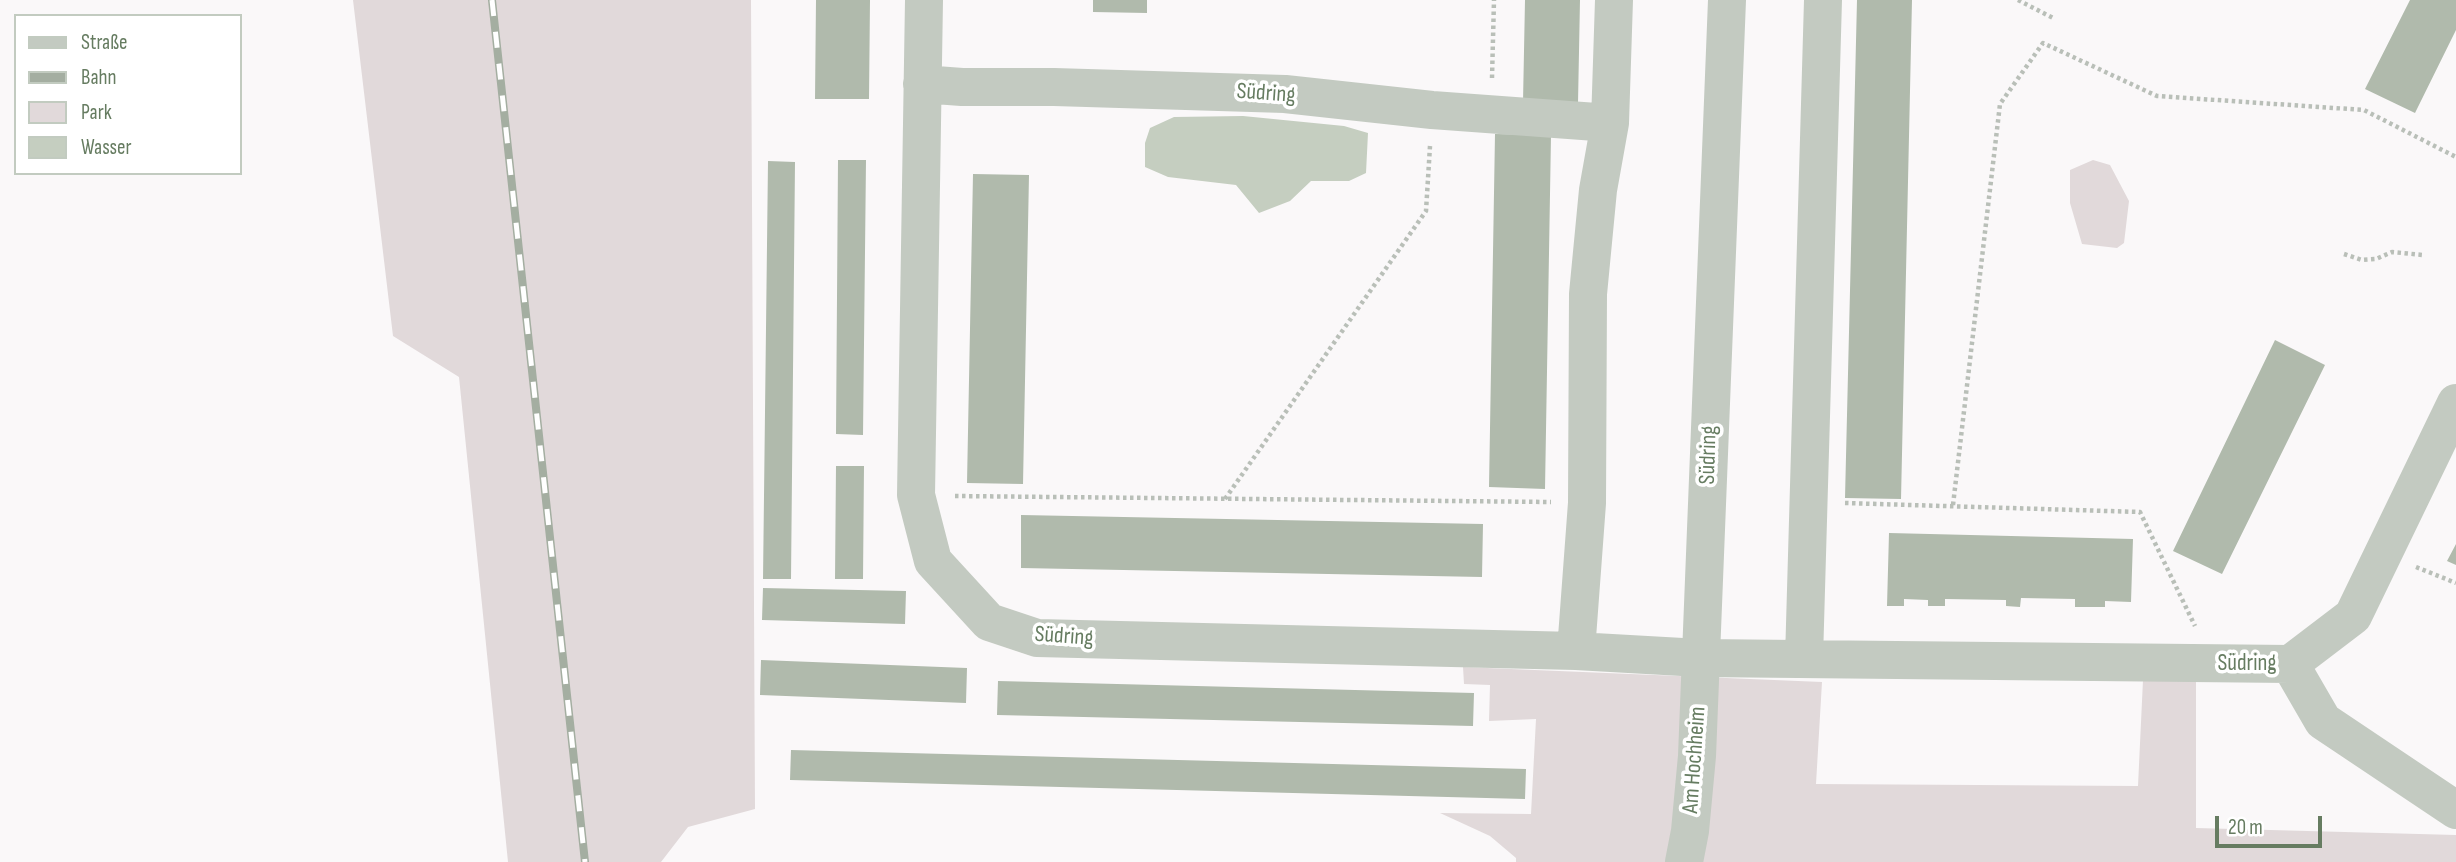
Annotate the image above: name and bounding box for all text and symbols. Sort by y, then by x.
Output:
legend [14,14,242,175]
text: Straße [81,30,127,55]
text: Bahn [81,65,116,90]
street label: Südring [1236,78,1296,110]
text: Park [81,100,112,125]
text: Wasser [81,135,132,160]
street label: Südring [1694,425,1724,485]
street label: Südring [1034,621,1094,653]
street label: Südring [2218,650,2276,678]
street label: Am Hochheim [1677,706,1713,814]
scale bar [2218,802,2325,846]
text: 20 m [2228,815,2263,840]

